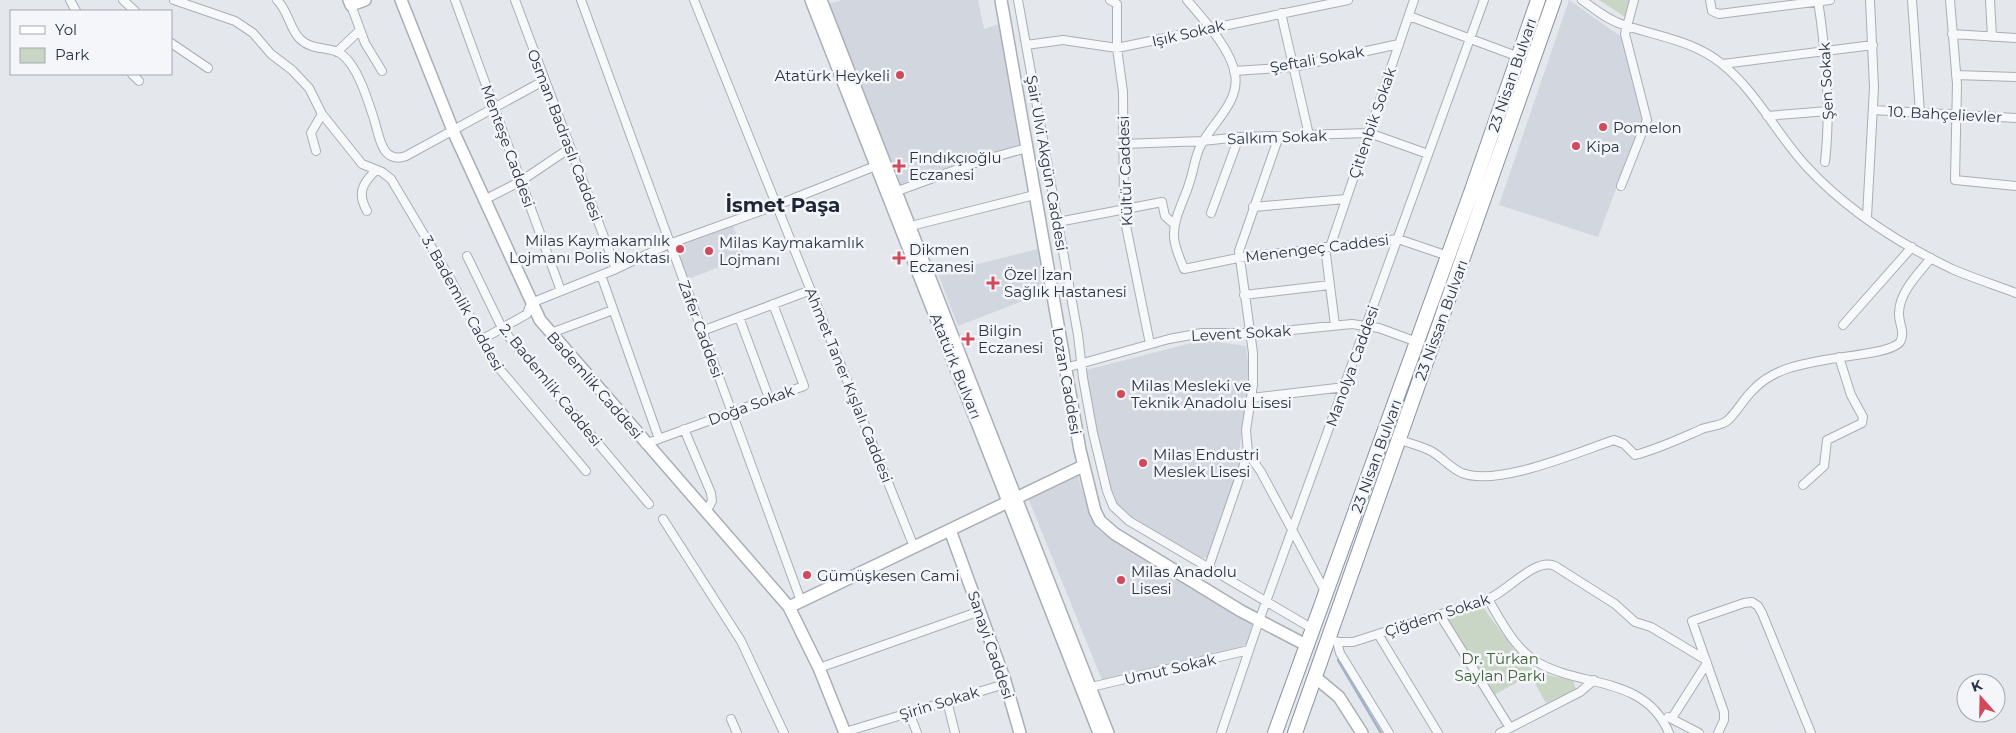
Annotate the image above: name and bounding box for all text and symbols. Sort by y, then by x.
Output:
legend [10,10,172,75]
street label: Işık Sokak [1150,15,1226,51]
street label: 23 Nisan Bulvarı [1484,15,1540,135]
text: Yol [55,20,77,39]
street label: Şeftali Sokak [1268,41,1366,77]
street label: Şen Sokak [1814,42,1838,120]
text: Park [55,45,89,64]
street label: Osman Badraslı Caddesi [523,46,607,224]
street label: Çitlenbik Sokak [1344,65,1400,181]
place label: Atatürk Heykeli [775,66,890,85]
marker: Atatürk Heykeli [894,69,906,81]
street label: Şair Ulvi Akgün Caddesi [1022,74,1072,252]
street label: Menteşe Caddesi [477,82,539,210]
street label: 10. Bahçelievler [1887,102,2003,126]
street label: Kültür Caddesi [1114,115,1136,227]
place label: Pomelon [1613,118,1682,137]
marker: Pomelon [1597,121,1609,133]
street label: Salkım Sokak [1227,126,1327,148]
place label: Kipa [1586,137,1620,156]
marker: Kipa [1570,140,1582,152]
place label: Fındıkçıoğlu Eczanesi [909,148,1002,184]
marker: Fındıkçıoğlu Eczanesi [893,160,905,172]
district label: İsmet Paşa [726,193,840,217]
street label: Menengeç Caddesi [1244,230,1390,266]
place label: Milas Kaymakamlık Lojmanı Polis Noktası [509,231,670,267]
street label: 3. Bademlik Caddesi [418,232,508,374]
place label: Milas Kaymakamlık Lojmanı [719,233,864,269]
place label: Dikmen Eczanesi [909,240,974,276]
marker: Milas Kaymakamlık Lojmanı Polis Noktası [674,243,686,255]
marker: Milas Kaymakamlık Lojmanı [703,245,715,257]
marker: Dikmen Eczanesi [893,252,905,264]
street label: 23 Nissan Bulvarı [1410,257,1472,383]
place label: Özel İzan Sağlık Hastanesi [1004,265,1127,301]
marker: Özel İzan Sağlık Hastanesi [986,276,1000,290]
street label: Zafer Caddesi [675,277,727,381]
street label: Ahmet Taner Kışlalı Caddesi [801,285,897,485]
street label: Manolya Caddesi [1321,303,1383,429]
street label: Atatürk Bulvarı [926,310,986,422]
street label: 2. Bademlik Caddesi [496,320,606,450]
place label: Bilgin Eczanesi [978,321,1043,357]
street label: Levent Sokak [1191,321,1291,345]
street label: Lozan Caddesi [1048,326,1086,436]
street label: Bademlik Caddesi [543,328,647,442]
marker: Bilgin Eczanesi [962,333,974,345]
place label: Milas Mesleki ve Teknik Anadolu Lisesi [1131,376,1292,412]
street label: Doğa Sokak [705,381,797,429]
marker: Milas Mesleki ve Teknik Anadolu Lisesi [1115,388,1127,400]
street label: 23 Nisan Bulvarı [1347,397,1405,515]
place label: Milas Endustri Meslek Lisesi [1153,445,1259,481]
marker: Milas Endustri Meslek Lisesi [1137,457,1149,469]
place label: Milas Anadolu Lisesi [1131,562,1237,598]
place label: Gümüşkesen Cami [817,566,959,585]
marker: Gümüşkesen Cami [801,569,813,581]
marker: Milas Anadolu Lisesi [1115,574,1127,586]
street label: Sanayi Caddesi [964,588,1018,702]
street label: Çiğdem Sokak [1382,589,1492,641]
street label: Umut Sokak [1122,649,1218,689]
park label: Dr. Türkan Saylan Parkı [1454,649,1546,685]
north arrow [1956,673,2006,723]
text: K [1969,675,1985,696]
street label: Şirin Sokak [897,682,981,724]

